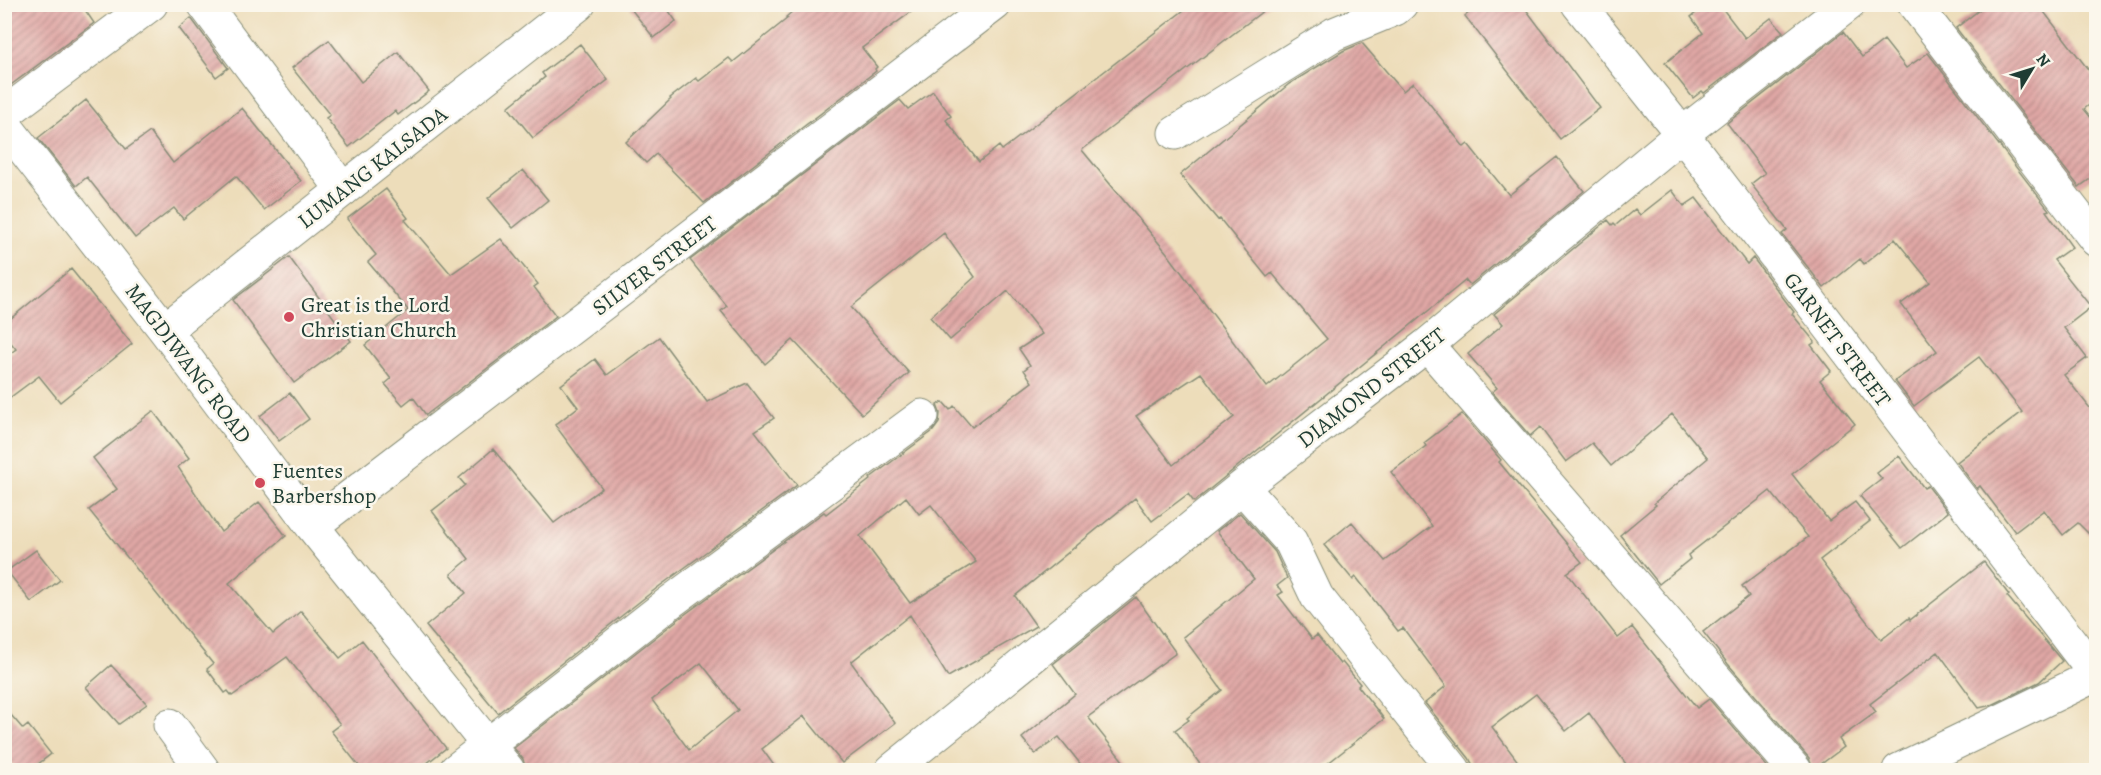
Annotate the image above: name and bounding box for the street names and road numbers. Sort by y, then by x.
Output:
street label: LUMANG KALSADA [291,99,455,236]
street label: SILVER STREET [586,209,723,323]
street label: GARNET STREET [1777,266,1898,413]
street label: MAGDIWANG ROAD [118,277,258,450]
street label: DIAMOND STREET [1291,320,1452,455]

